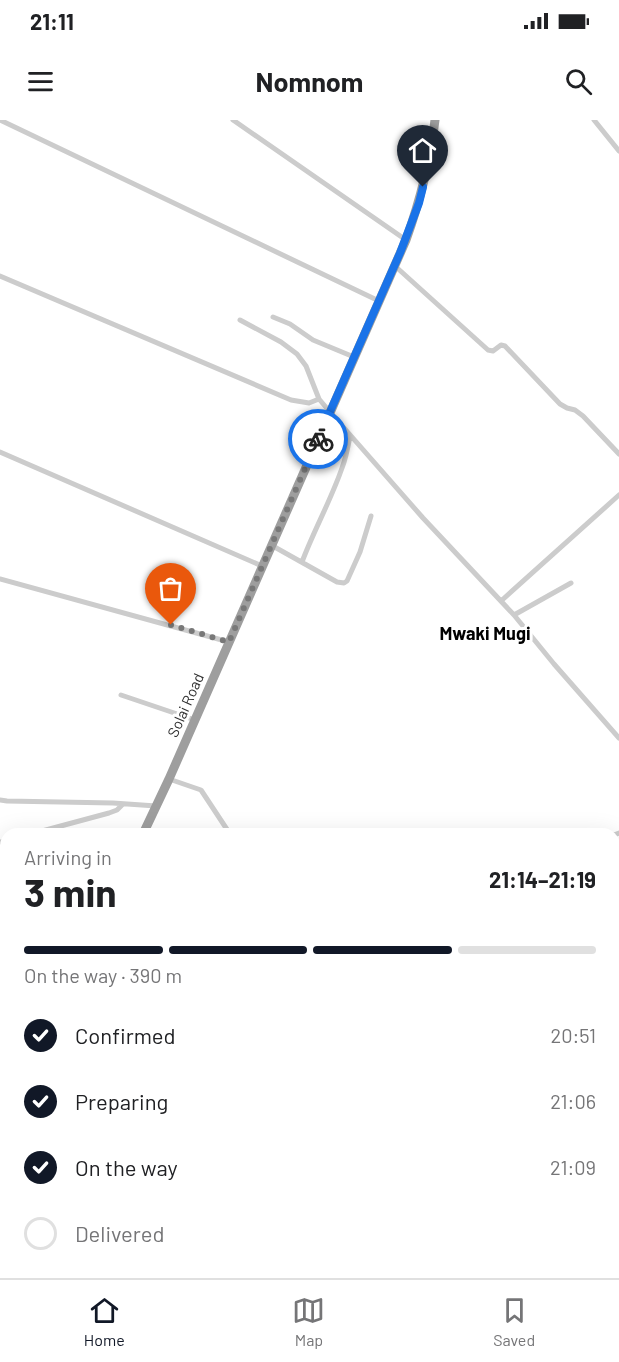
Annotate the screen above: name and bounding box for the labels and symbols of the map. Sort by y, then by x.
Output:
pin [397,125,448,187]
courier [288,409,348,469]
pin [145,563,196,625]
district label: Mwaki Mugi [439,622,531,644]
street label: Solai Road [163,670,207,740]

